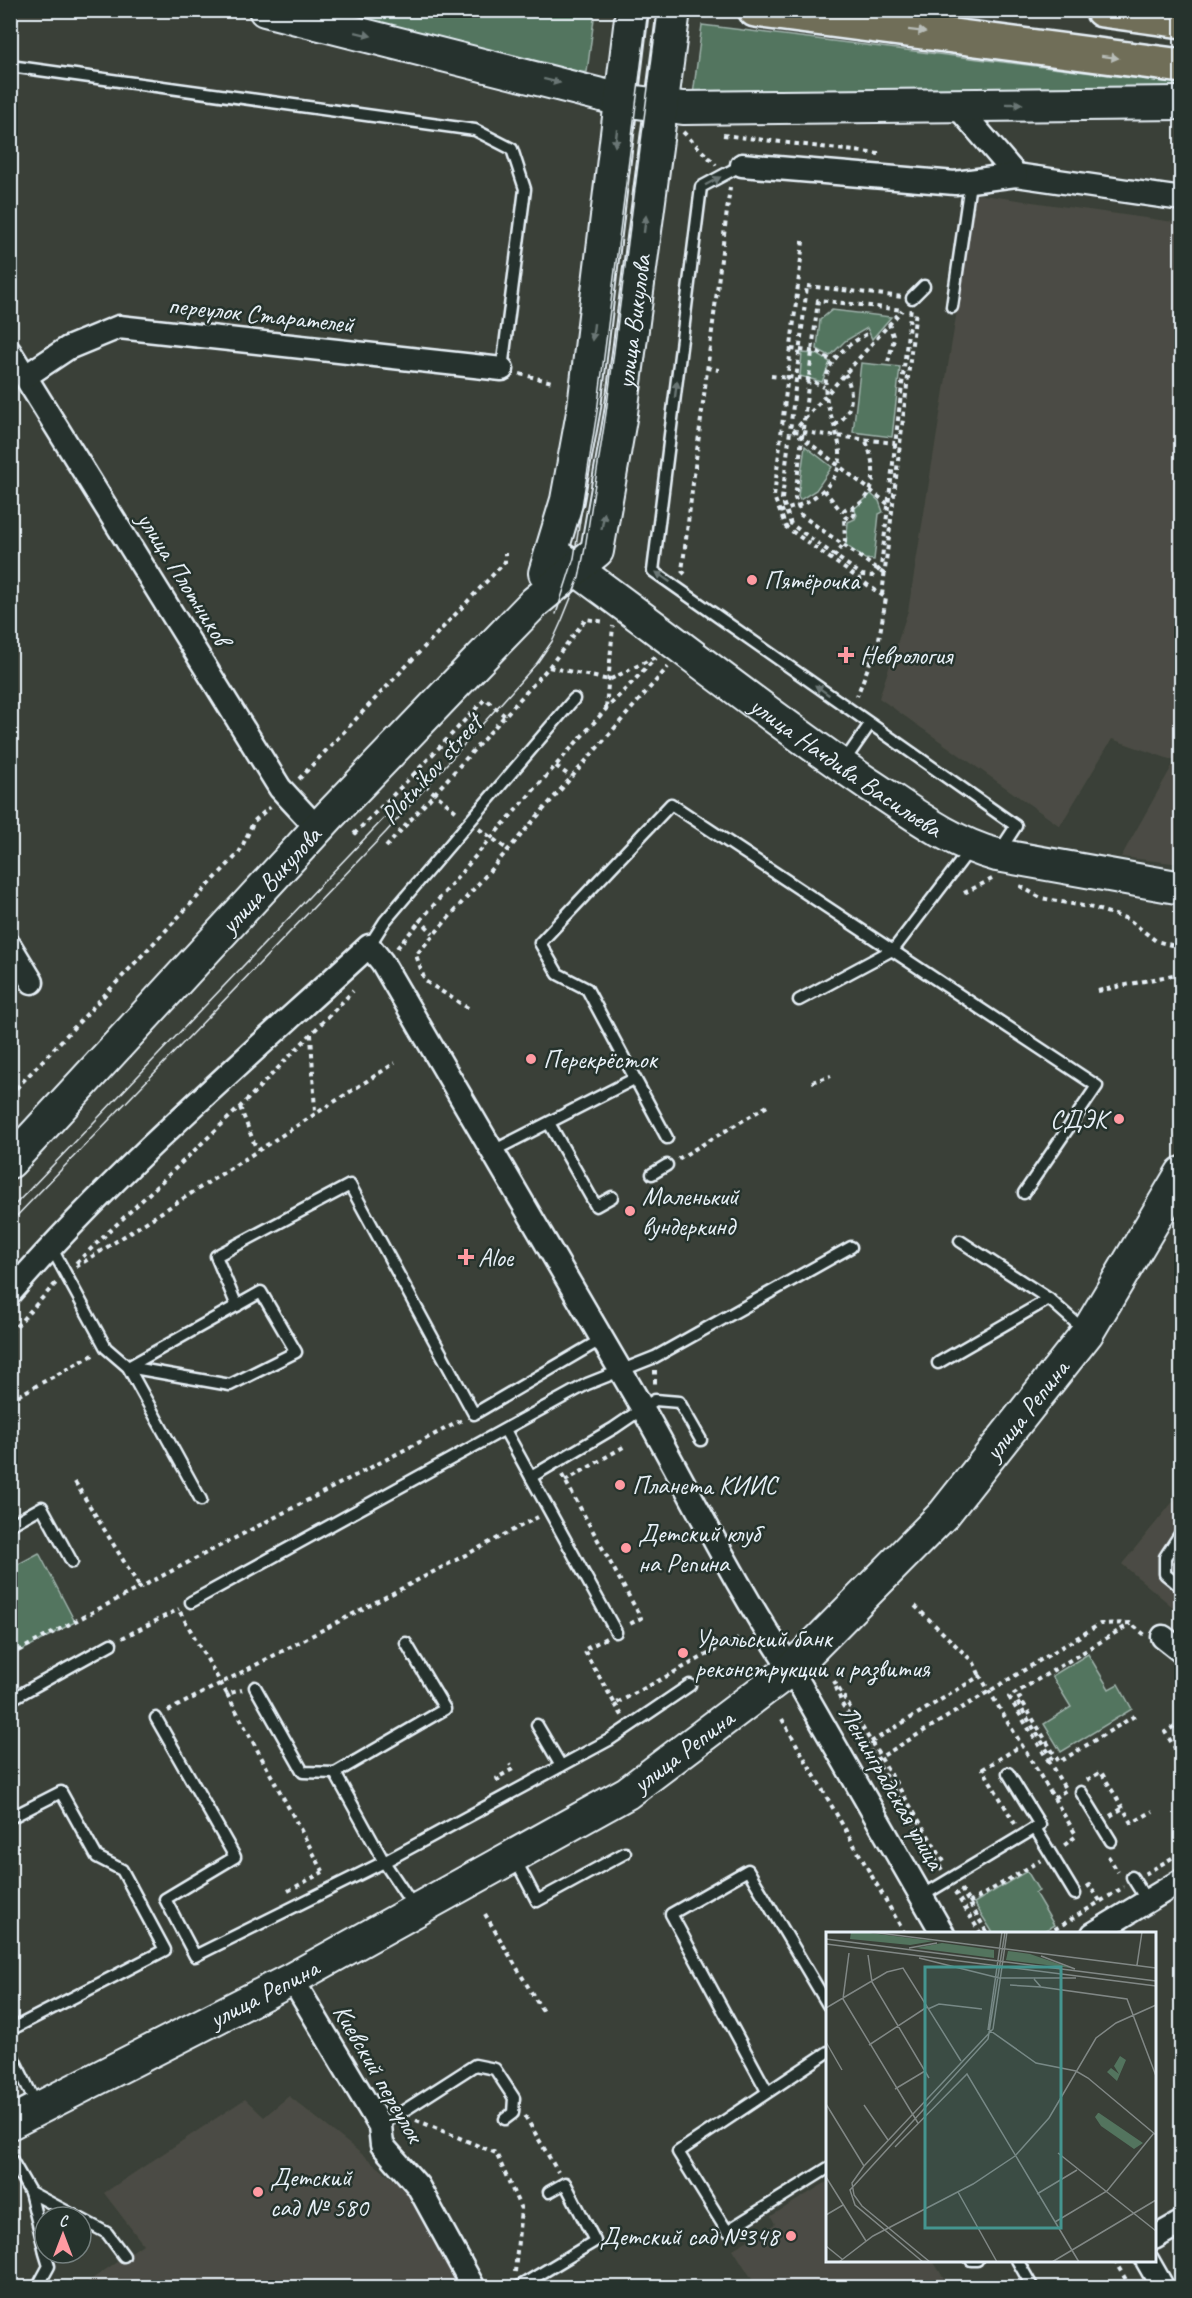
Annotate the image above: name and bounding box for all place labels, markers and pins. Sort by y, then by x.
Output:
place label: Пятёрочка [764,564,861,597]
marker: Пятёрочка [745,573,759,587]
place label: Неврология [860,639,954,672]
marker: Неврология [837,646,855,664]
place label: Перекрёсток [543,1043,659,1076]
marker: Перекрёсток [524,1052,538,1066]
place label: СДЭК [1050,1103,1112,1136]
marker: СДЭК [1112,1112,1126,1126]
place label: Маленький вундеркинд [642,1180,741,1243]
marker: Маленький вундеркинд [623,1204,637,1218]
place label: Aloe [478,1241,515,1274]
marker: Aloe [459,1250,473,1264]
place label: Планета КИИС [632,1469,780,1502]
marker: Планета КИИС [613,1478,627,1492]
place label: Детский клуб на Репина [638,1517,765,1580]
marker: Детский клуб на Репина [619,1541,633,1555]
place label: Уральский банк реконструкции и развития [695,1622,931,1686]
marker: Уральский банк реконструкции и развития [676,1646,690,1660]
place label: Детский сад № 580 [270,2161,370,2224]
marker: Детский сад № 580 [251,2185,265,2199]
place label: Детский сад №348 [600,2220,781,2253]
marker: Детский сад №348 [784,2229,798,2243]

